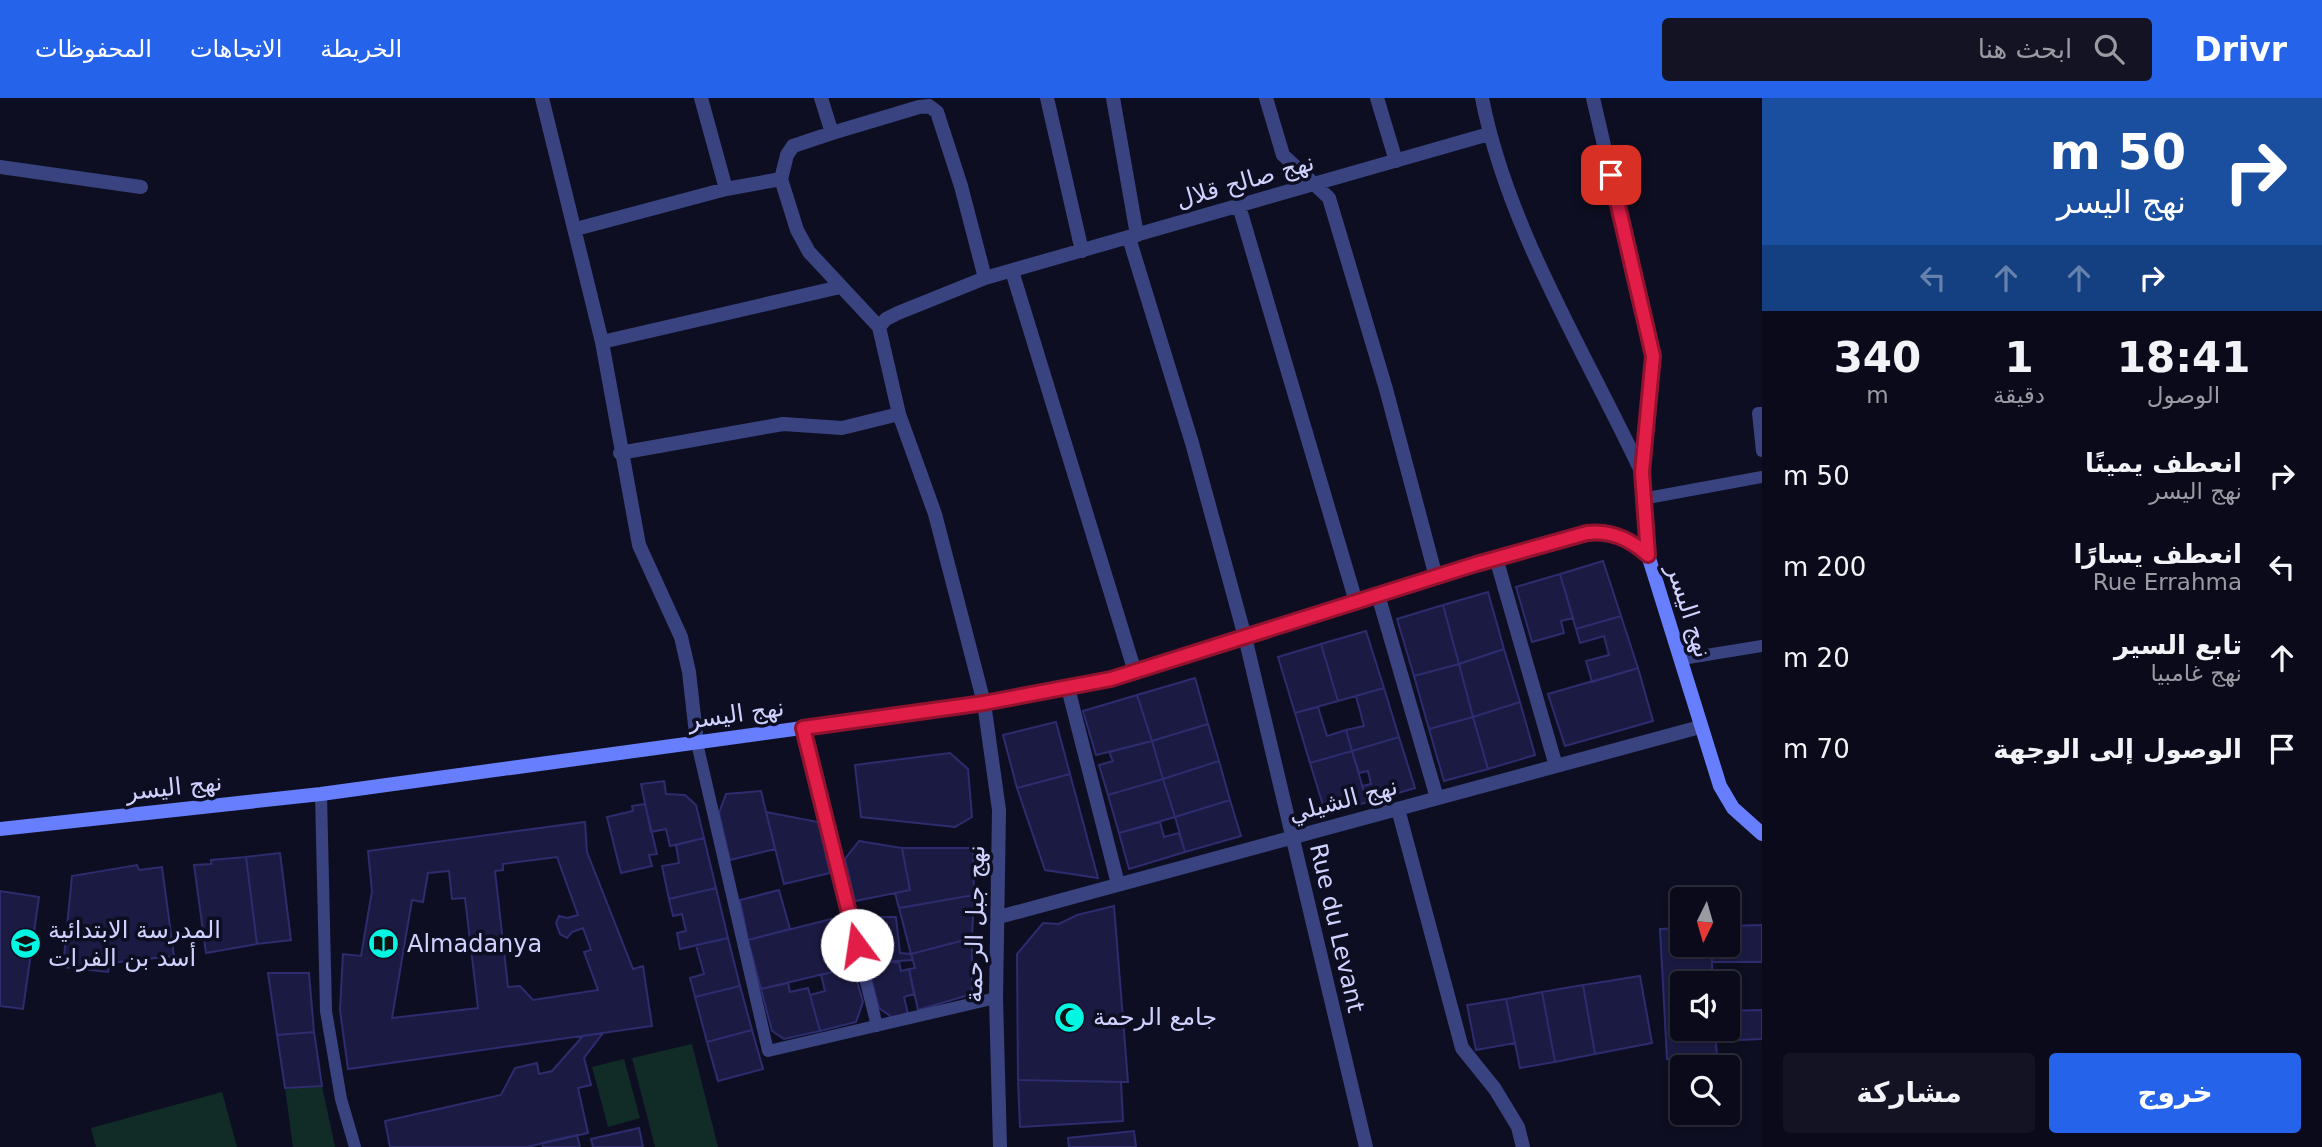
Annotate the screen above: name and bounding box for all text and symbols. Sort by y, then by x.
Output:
search box [1662,18,2152,81]
icon: search [2090,30,2128,68]
text: Drivr [2194,30,2287,69]
text: ابحث هنا [1978,34,2072,64]
text: المحفوظات [35,35,152,63]
text: الاتجاهات [190,35,282,63]
text: الخريطة [320,35,402,63]
text: 50 m [2050,124,2186,181]
icon: right [2210,126,2301,217]
pin [1581,145,1641,205]
street label: نهج صالح قلال [1173,148,1317,214]
icon: arrive [1592,156,1630,194]
text: نهج اليسر [2057,183,2186,221]
icon: left [1914,259,1952,297]
icon: ahead [1987,259,2025,297]
icon: ahead [2060,259,2098,297]
icon: right [2133,259,2171,297]
text: 340 [1834,333,1921,382]
text: 1 [2004,333,2034,382]
text: 18:41 [2117,333,2250,382]
text: m [1866,382,1889,408]
text: دقيقة [1993,382,2045,408]
text: الوصول [2147,382,2220,408]
text: انعطف يمينًا [2085,448,2242,478]
icon: right [2263,457,2301,495]
text: 50 m [1783,461,1850,491]
text: نهج اليسر [2149,478,2242,504]
text: انعطف يسارًا [2073,539,2242,569]
icon: left [2263,548,2301,586]
text: 200 m [1783,552,1866,582]
street label: نهج اليسر [1660,560,1717,661]
text: Rue Errahma [2093,569,2242,595]
text: تابع السير [2114,630,2242,660]
icon: ahead [2263,639,2301,677]
text: 20 m [1783,643,1850,673]
text: نهج غامبيا [2151,660,2242,686]
street label: نهج اليسر [685,693,786,735]
icon: arrive [2263,730,2301,768]
text: 70 m [1783,734,1850,764]
text: الوصول إلى الوجهة [1993,734,2242,764]
street label: نهج اليسر [123,768,224,806]
street label: نهج الشيلي [1286,772,1400,828]
street label: Rue du Levant [1304,841,1370,1015]
street label: نهج جبل الرحمة [960,845,990,1003]
north arrow [1670,887,1740,957]
map controls [1670,887,1740,1125]
position arrow [820,908,894,982]
place label: المدرسة الابتدائية أسد بن الفرات [48,916,221,972]
school or university icon: المدرسة الابتدائية أسد بن الفرات [8,927,42,961]
library icon: Almadanya [367,927,401,961]
place label: Almadanya [407,930,542,958]
button: sound [1670,971,1740,1041]
mosque icon: جامع الرحمة [1053,1000,1087,1034]
place label: جامع الرحمة [1093,1003,1217,1031]
button: مشاركة [1783,1053,2035,1133]
button: خروج [2049,1053,2301,1133]
button: search [1670,1055,1740,1125]

